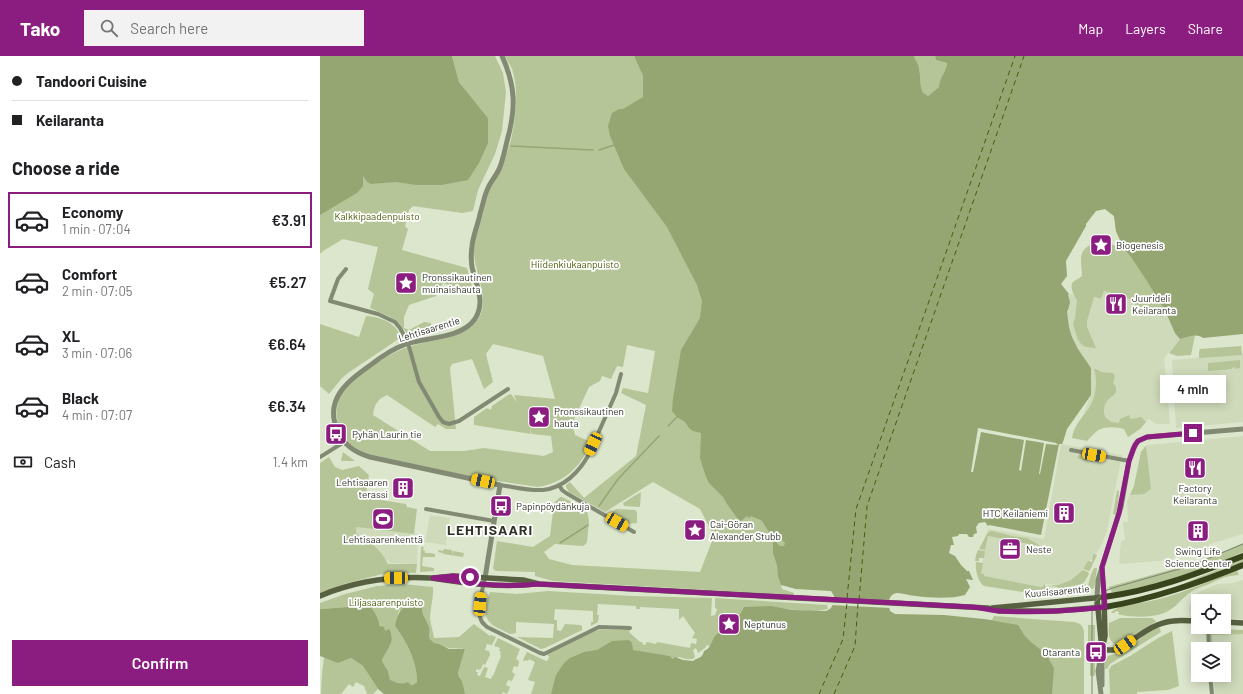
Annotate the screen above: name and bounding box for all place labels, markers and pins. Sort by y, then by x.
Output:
place icon: Biogenesis [1088,232,1114,258]
place label: Biogenesis [1116,239,1164,251]
place icon: Pronssikautinen muinaishauta [393,270,419,296]
place label: Pronssikautinen muinaishauta [422,271,492,295]
restaurant icon: Juurideli Keilaranta [1103,291,1129,317]
place label: Juurideli Keilaranta [1132,292,1176,316]
place icon: Pronssikautinen hauta [526,404,552,430]
place label: Pronssikautinen hauta [554,405,624,429]
bus stop icon: Pyhän Laurin tie [323,421,349,447]
place label: Pyhän Laurin tie [352,428,422,440]
restaurant icon: Factory Keilaranta [1182,455,1208,481]
building icon: Lehtisaaren terassi [390,475,416,501]
place label: Lehtisaaren terassi [336,476,388,500]
place label: Factory Keilaranta [1173,482,1217,506]
bus stop icon: Papinpöydänkuja [488,493,514,519]
place label: Papinpöydänkuja [516,500,589,512]
building icon: HTC Keilaniemi [1051,500,1077,526]
sports icon: Lehtisaarenkenttä [370,506,396,532]
place label: HTC Keilaniemi [983,507,1048,519]
place icon: Cai-Göran Alexander Stubb [682,517,708,543]
place label: Cai-Göran Alexander Stubb [710,518,781,542]
building icon: Swing Life Science Center [1185,518,1211,544]
place label: Lehtisaarenkenttä [343,533,423,545]
office icon: Neste [997,536,1023,562]
place label: Neste [1026,543,1052,555]
place label: Swing Life Science Center [1165,545,1231,569]
place icon: Neptunus [716,611,742,637]
place label: Neptunus [744,618,786,630]
bus stop icon: Otaranta [1083,639,1109,665]
place label: Otaranta [1042,646,1080,658]

